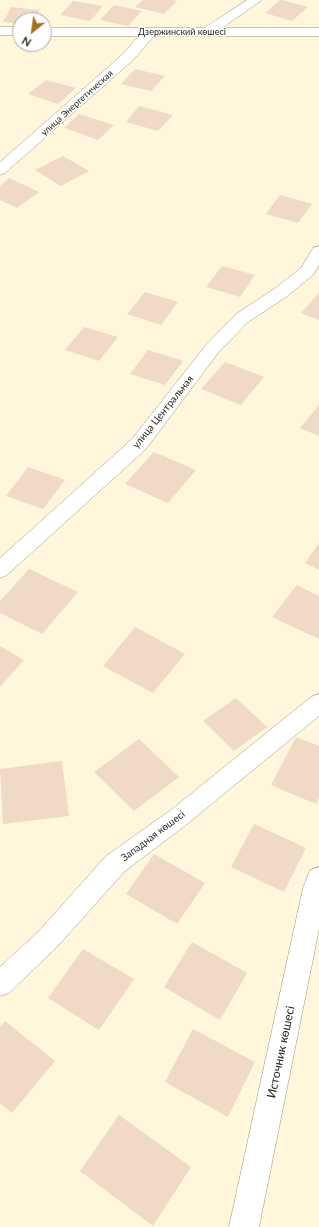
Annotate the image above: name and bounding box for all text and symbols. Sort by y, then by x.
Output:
north arrow [12,12,52,52]
street label: Дзержинский көшесі [138,27,226,37]
text: N [19,34,33,50]
street label: улица Энергетическая [39,68,115,138]
street label: улица Центральная [130,373,196,451]
street label: Западная көшесі [119,808,187,864]
street label: Источник көшесі [264,1005,298,1099]

